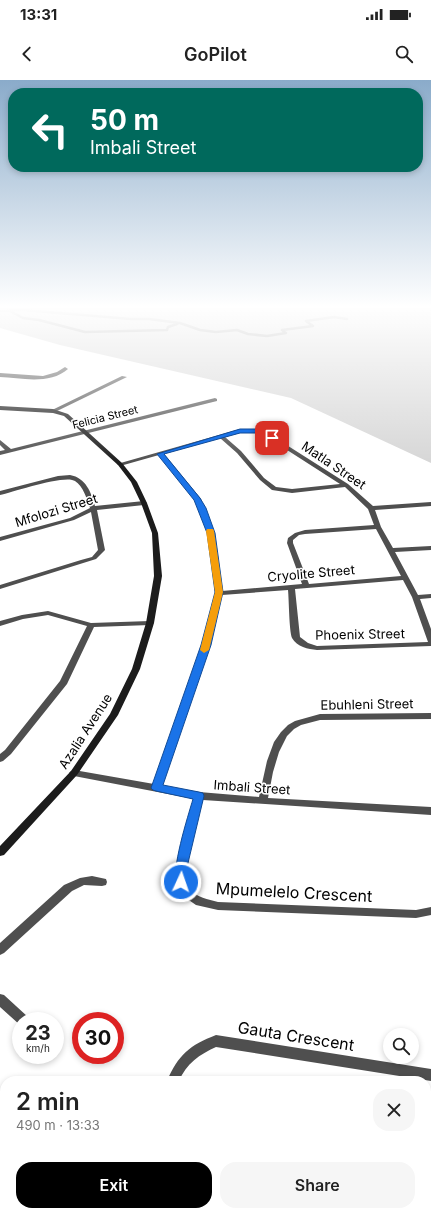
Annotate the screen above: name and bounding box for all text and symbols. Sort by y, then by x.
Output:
text: 13:31 [20,5,57,24]
icon: back [16,43,38,65]
icon: search [393,43,415,65]
text: GoPilot [184,44,247,65]
text: 50 m [90,103,159,137]
icon: left [24,104,76,156]
text: Imbali Street [90,137,196,158]
street label: Felicia Street [71,402,140,432]
pin [255,421,289,455]
icon: arrive [261,427,283,449]
street label: Matla Street [299,438,369,492]
street label: Mfolozi Street [13,490,99,530]
street label: Cryolite Street [267,561,355,585]
street label: Phoenix Street [315,625,405,643]
street label: Azalia Avenue [55,690,115,772]
street label: Ebuhleni Street [320,695,414,713]
street label: Imbali Street [213,776,291,798]
position arrow [160,861,202,903]
street label: Mpumelelo Crescent [215,878,373,906]
speed limit sign: 30 [72,1012,124,1064]
street label: Gauta Crescent [236,1017,356,1055]
text: 23 [25,1021,51,1045]
map controls [383,1028,419,1064]
button: search [383,1028,419,1064]
text: km/h [26,1042,50,1054]
text: 2 min [16,1087,80,1116]
button: close [373,1089,415,1131]
text: 490 m · 13:33 [16,1117,100,1133]
button: Exit [16,1162,212,1208]
button: Share [220,1162,415,1208]

